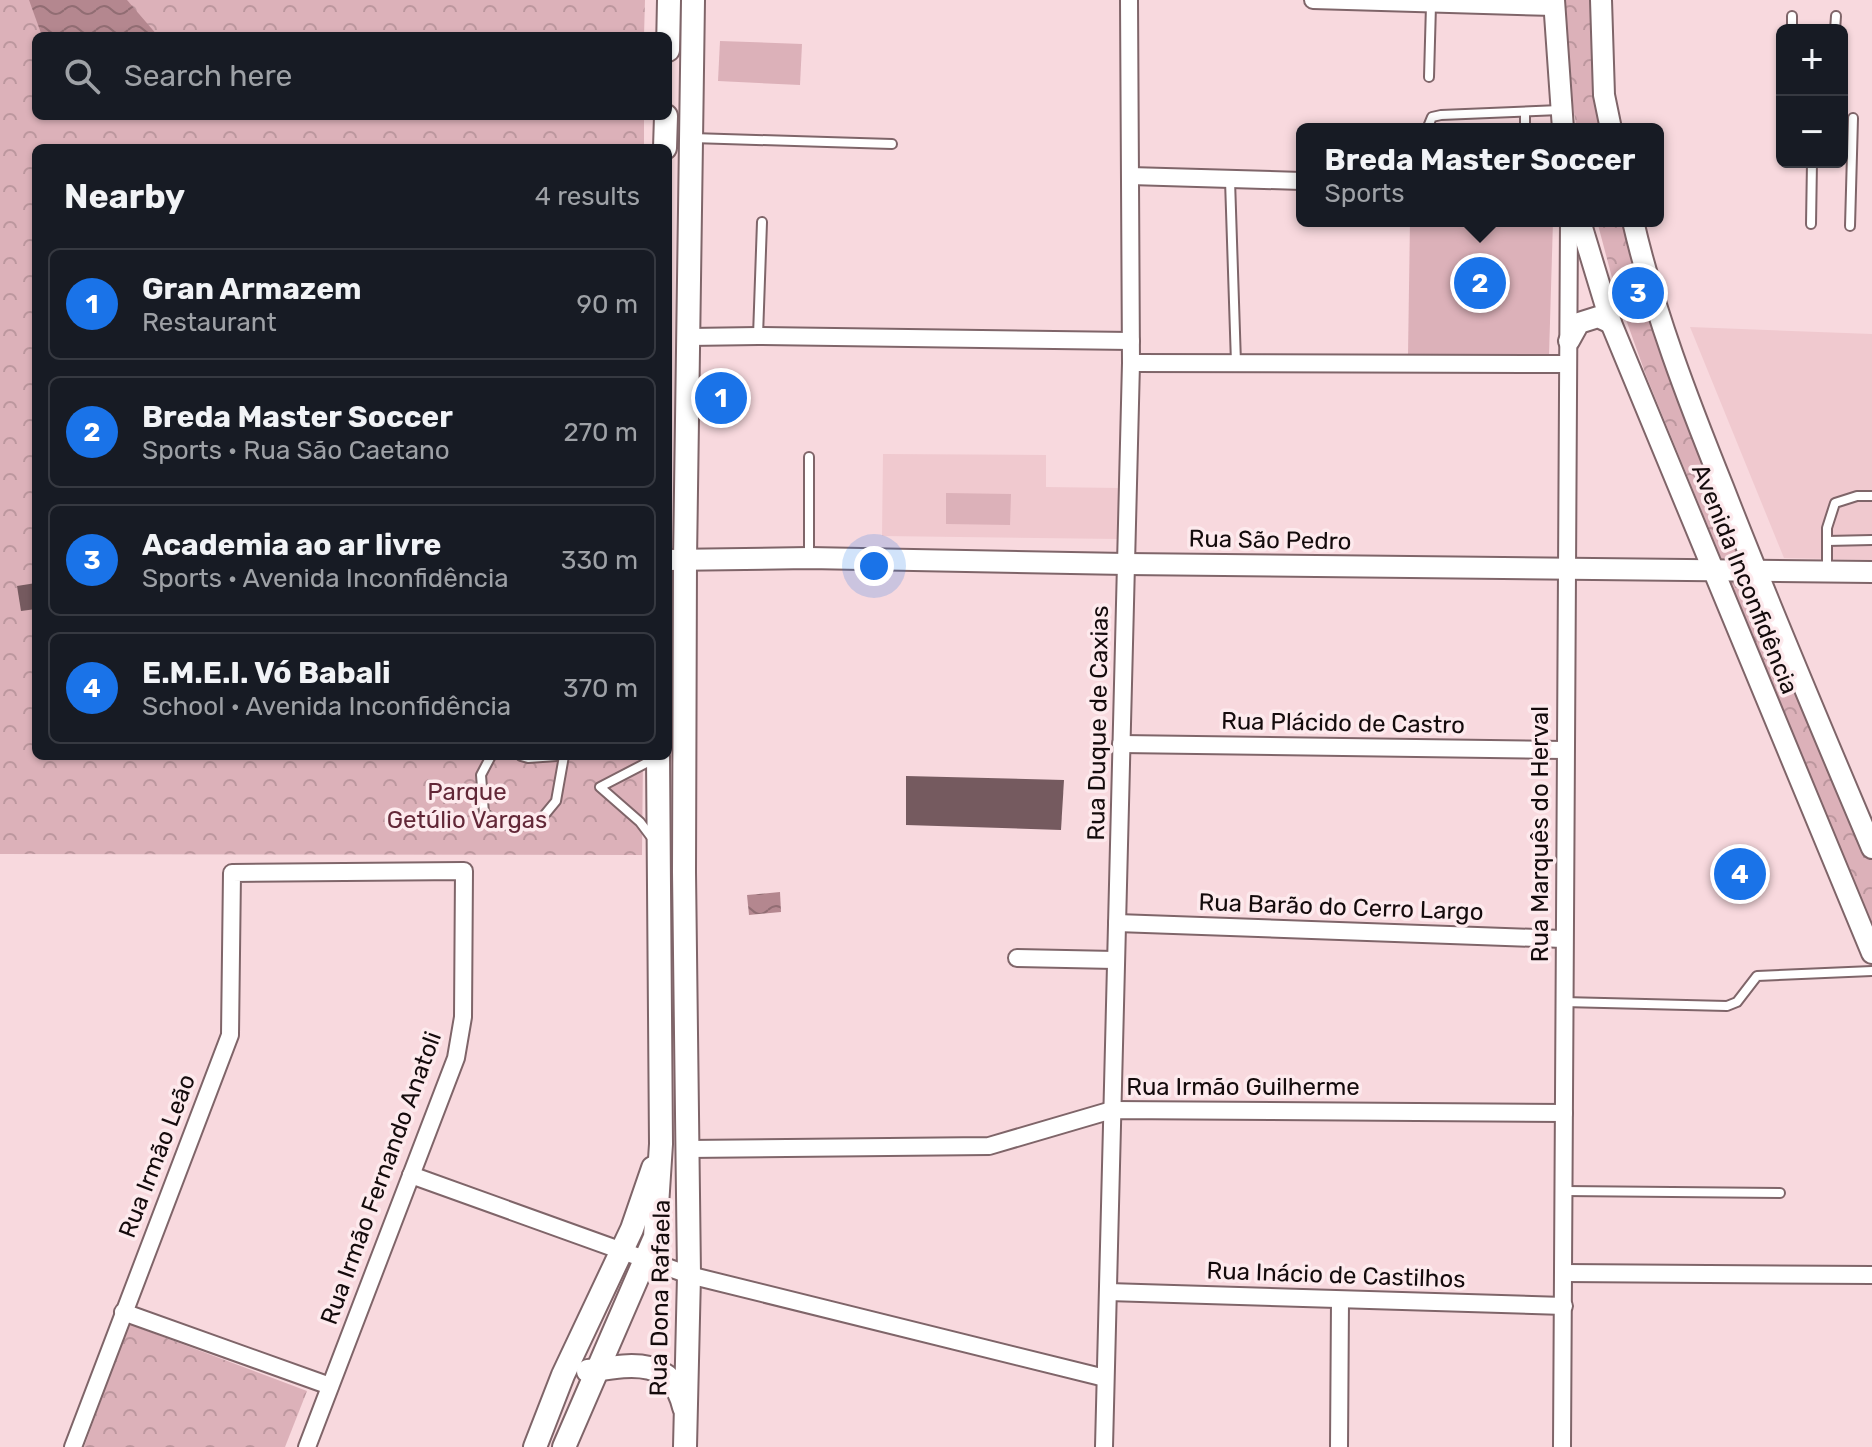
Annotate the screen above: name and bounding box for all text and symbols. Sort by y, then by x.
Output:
map controls [1776,24,1848,168]
button: + [1776,24,1848,96]
search box [32,32,672,120]
icon: search [60,54,104,98]
text: Search here [124,58,292,94]
button: − [1776,96,1848,168]
popup [1296,123,1664,227]
text: Breda Master Soccer [1325,142,1635,178]
text: Nearby [64,176,185,217]
text: Sports [1325,178,1405,209]
text: 4 results [535,181,640,212]
pin: 2 [1454,253,1506,313]
pin: 3 [1612,263,1664,323]
text: Gran Armazem [142,271,362,307]
text: 1 [86,289,98,320]
text: 90 m [577,289,638,320]
text: Restaurant [142,307,277,338]
pin: 1 [695,368,747,428]
text: Breda Master Soccer [142,399,453,435]
text: 2 [84,417,100,448]
text: 270 m [563,417,638,448]
text: Sports · Rua São Caetano [142,435,450,466]
street label: Avenida Inconfidência [1686,460,1804,698]
street label: Rua São Pedro [1188,525,1352,555]
text: Academia ao ar livre [142,527,441,563]
text: 3 [83,545,101,576]
text: 330 m [561,545,638,576]
your location [854,546,894,586]
text: Sports · Avenida Inconfidência [142,563,509,594]
street label: Rua Duque de Caxias [1082,605,1114,841]
text: E.M.E.I. Vó Babali [142,655,391,691]
text: 4 [83,673,101,704]
text: 370 m [563,673,638,704]
text: School · Avenida Inconfidência [142,691,511,722]
street label: Rua Marquês do Herval [1526,706,1554,962]
street label: Rua Plácido de Castro [1221,707,1465,739]
park label: Parque Getúlio Vargas [387,778,547,834]
pin: 4 [1714,844,1766,904]
street label: Rua Barão do Cerro Largo [1198,888,1484,926]
street label: Rua Irmão Fernando Anatoli [315,1028,447,1328]
street label: Rua Irmão Leão [113,1070,201,1242]
street label: Rua Irmão Guilherme [1126,1073,1360,1101]
street label: Rua Dona Rafaela [644,1199,676,1397]
street label: Rua Inácio de Castilhos [1206,1256,1466,1294]

